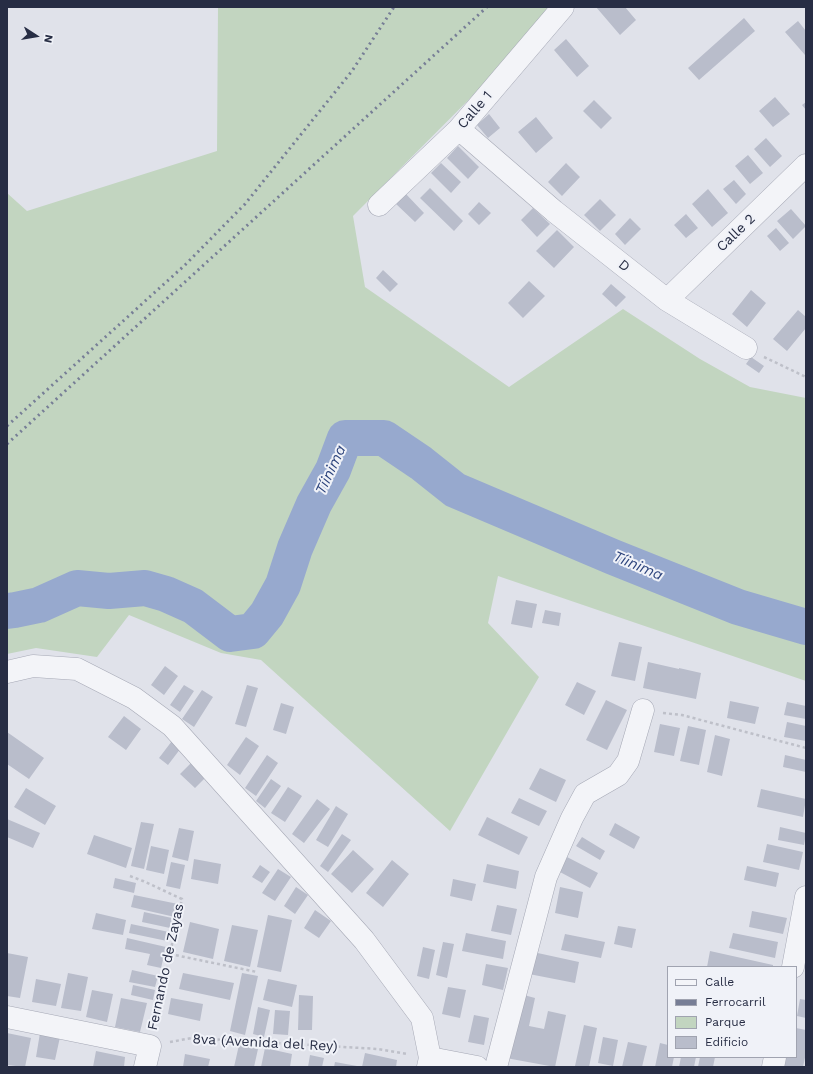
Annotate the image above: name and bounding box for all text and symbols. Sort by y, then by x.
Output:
north arrow [16,16,56,56]
text: N [41,33,55,44]
street label: Calle 1 [454,88,496,132]
street label: Calle 2 [713,211,759,255]
street label: D [615,256,633,276]
water label: Tíinima [312,443,350,497]
water label: Tíinima [610,548,666,584]
street label: Fernando de Zayas [144,902,188,1032]
legend [667,966,797,1058]
text: Calle [705,975,734,989]
text: Ferrocarril [705,995,766,1009]
text: Parque [705,1015,746,1029]
street label: 8va (Avenida del Rey) [192,1031,338,1055]
text: Edificio [705,1035,748,1049]

